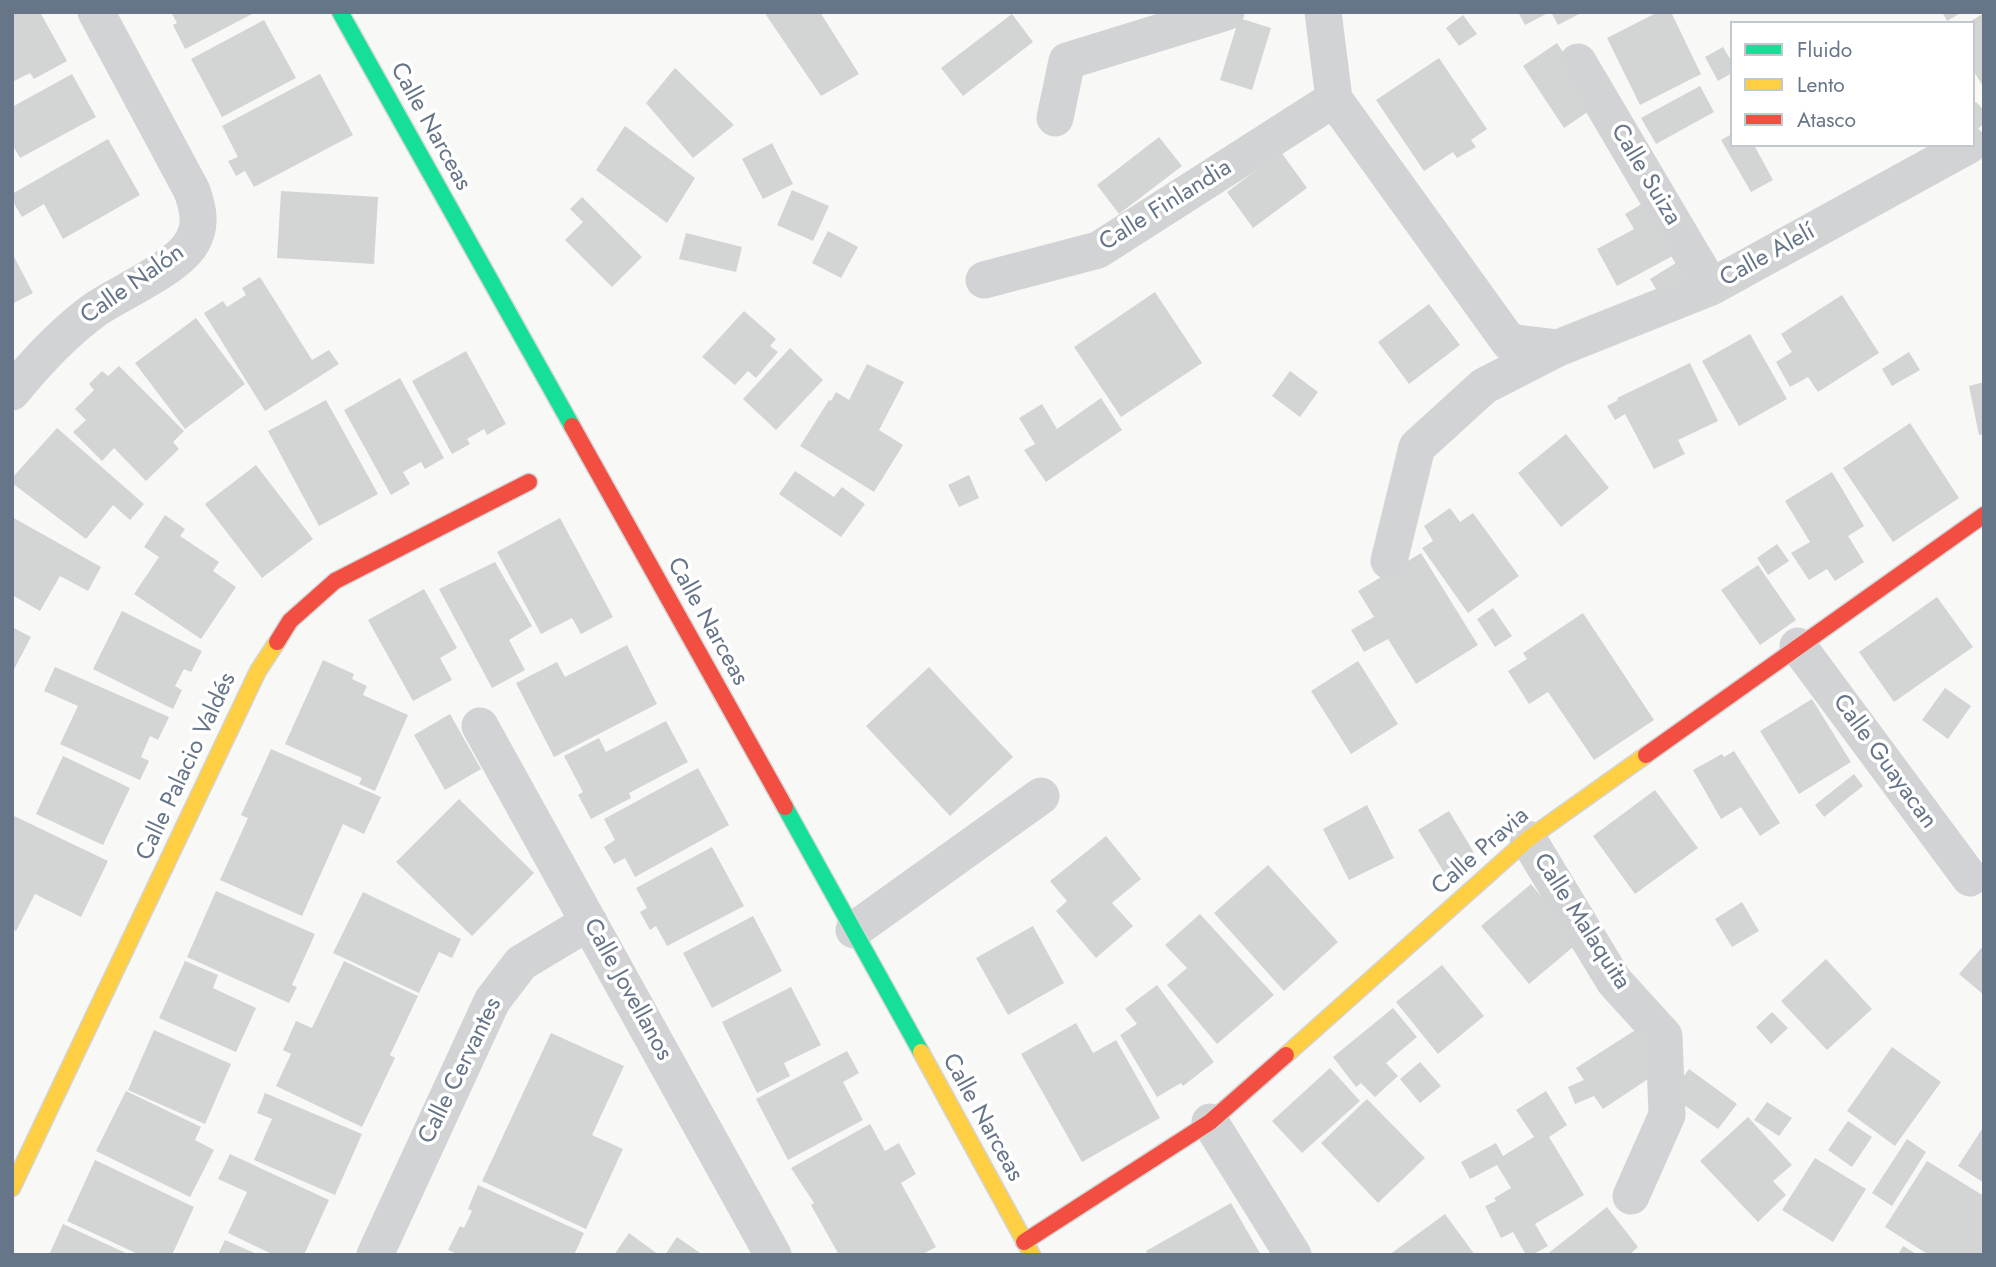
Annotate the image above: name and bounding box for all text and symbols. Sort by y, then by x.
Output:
legend [1730,21,1975,147]
text: Fluido [1797,35,1852,65]
street label: Calle Narceas [383,58,477,196]
text: Lento [1797,70,1845,100]
text: Atasco [1797,105,1856,135]
street label: Calle Suiza [1604,119,1686,231]
street label: Calle Finlandia [1095,154,1237,258]
street label: Calle Alelí [1716,218,1820,294]
street label: Calle Nalón [76,239,190,331]
street label: Calle Narceas [660,553,754,691]
street label: Calle Palacio Valdés [131,669,243,865]
street label: Calle Guayacan [1826,689,1942,835]
street label: Calle Pravia [1427,802,1535,902]
street label: Calle Malaquita [1526,849,1636,995]
street label: Calle Jovellanos [576,914,678,1066]
street label: Calle Cervantes [413,993,509,1149]
street label: Calle Narceas [935,1049,1029,1187]

